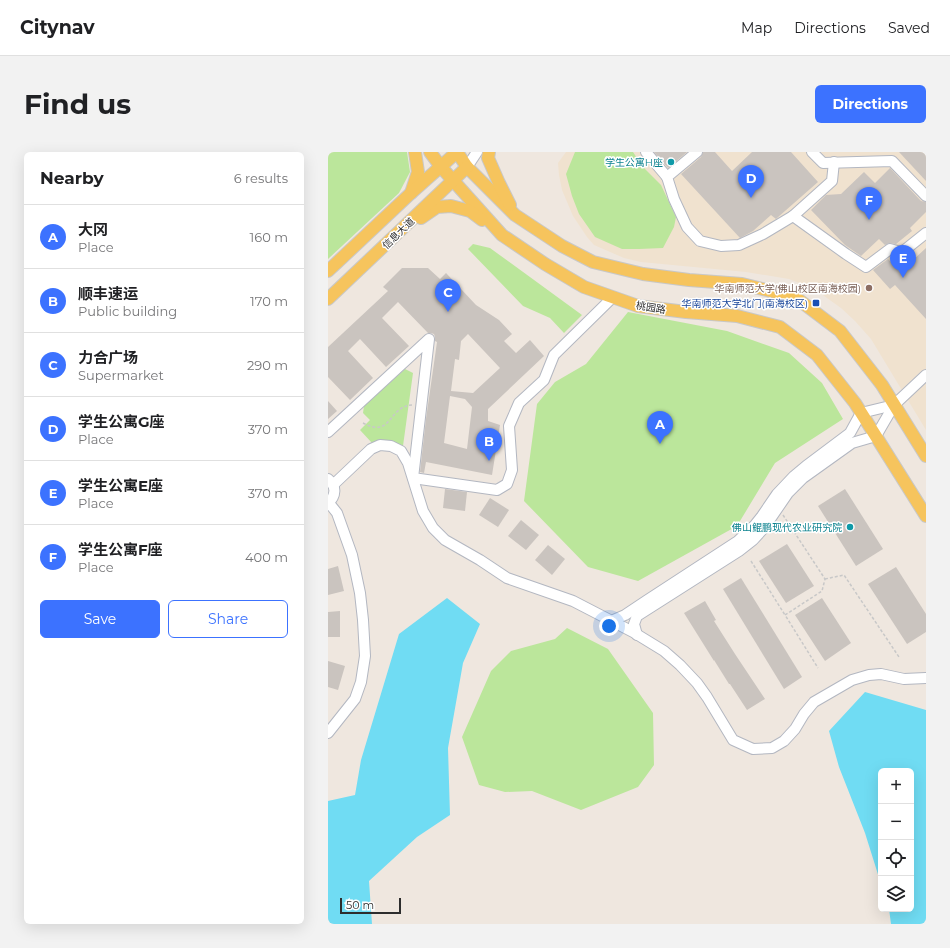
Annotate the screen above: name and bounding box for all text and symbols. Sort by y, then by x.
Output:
text: Citynav [20,16,95,39]
text: Map [741,19,772,37]
text: Directions [794,19,866,37]
text: Saved [888,19,930,37]
button: Directions [815,85,926,123]
text: Find us [24,87,131,121]
place label: 学生公寓H座 [605,156,663,169]
marker: 学生公寓H座 [666,157,676,167]
pin: D [738,165,764,198]
text: Nearby [40,168,104,188]
text: 6 results [234,170,288,186]
pin: F [856,187,882,220]
street label: 信息大道 [379,215,417,252]
text: 大冈 [78,220,108,239]
text: A [48,229,58,245]
text: 160 m [250,229,288,245]
text: Place [78,239,114,255]
pin: E [890,245,916,278]
pin: C [435,279,461,312]
place label: 华南师范大学(佛山校区南海校园) [714,282,861,295]
marker: 华南师范大学(佛山校区南海校园) [864,283,874,293]
text: 顺丰速运 [78,284,138,303]
text: B [48,293,58,309]
text: 170 m [250,293,288,309]
place label: 华南师范大学北门(南海校区) [681,297,808,310]
marker: 华南师范大学北门(南海校区) [811,298,821,308]
street label: 桃园路 [635,299,667,316]
text: Public building [78,303,177,319]
text: 力合广场 [78,348,138,367]
text: C [48,357,58,373]
text: 290 m [247,357,288,373]
text: Supermarket [78,367,164,383]
pin: A [647,411,673,444]
text: 学生公寓G座 [78,412,165,431]
text: D [48,421,58,437]
text: 370 m [248,421,288,437]
pin: B [476,428,502,461]
text: Place [78,431,114,447]
text: 学生公寓E座 [78,476,163,495]
text: E [49,485,57,501]
text: 370 m [248,485,288,501]
text: Place [78,495,114,511]
place label: 佛山鲲鹏现代农业研究院 [731,521,842,534]
marker: 佛山鲲鹏现代农业研究院 [845,522,855,532]
text: 学生公寓F座 [78,540,163,559]
text: F [49,549,57,565]
text: 400 m [245,549,288,565]
text: Place [78,559,114,575]
button: Save [40,600,160,638]
button: Share [168,600,288,638]
your location [599,616,619,636]
map controls [878,768,914,912]
button: + [878,768,914,804]
button: − [878,804,914,840]
button: locate [878,840,914,876]
button: layers [878,876,914,912]
scale bar [340,896,401,915]
text: 50 m [346,898,374,912]

